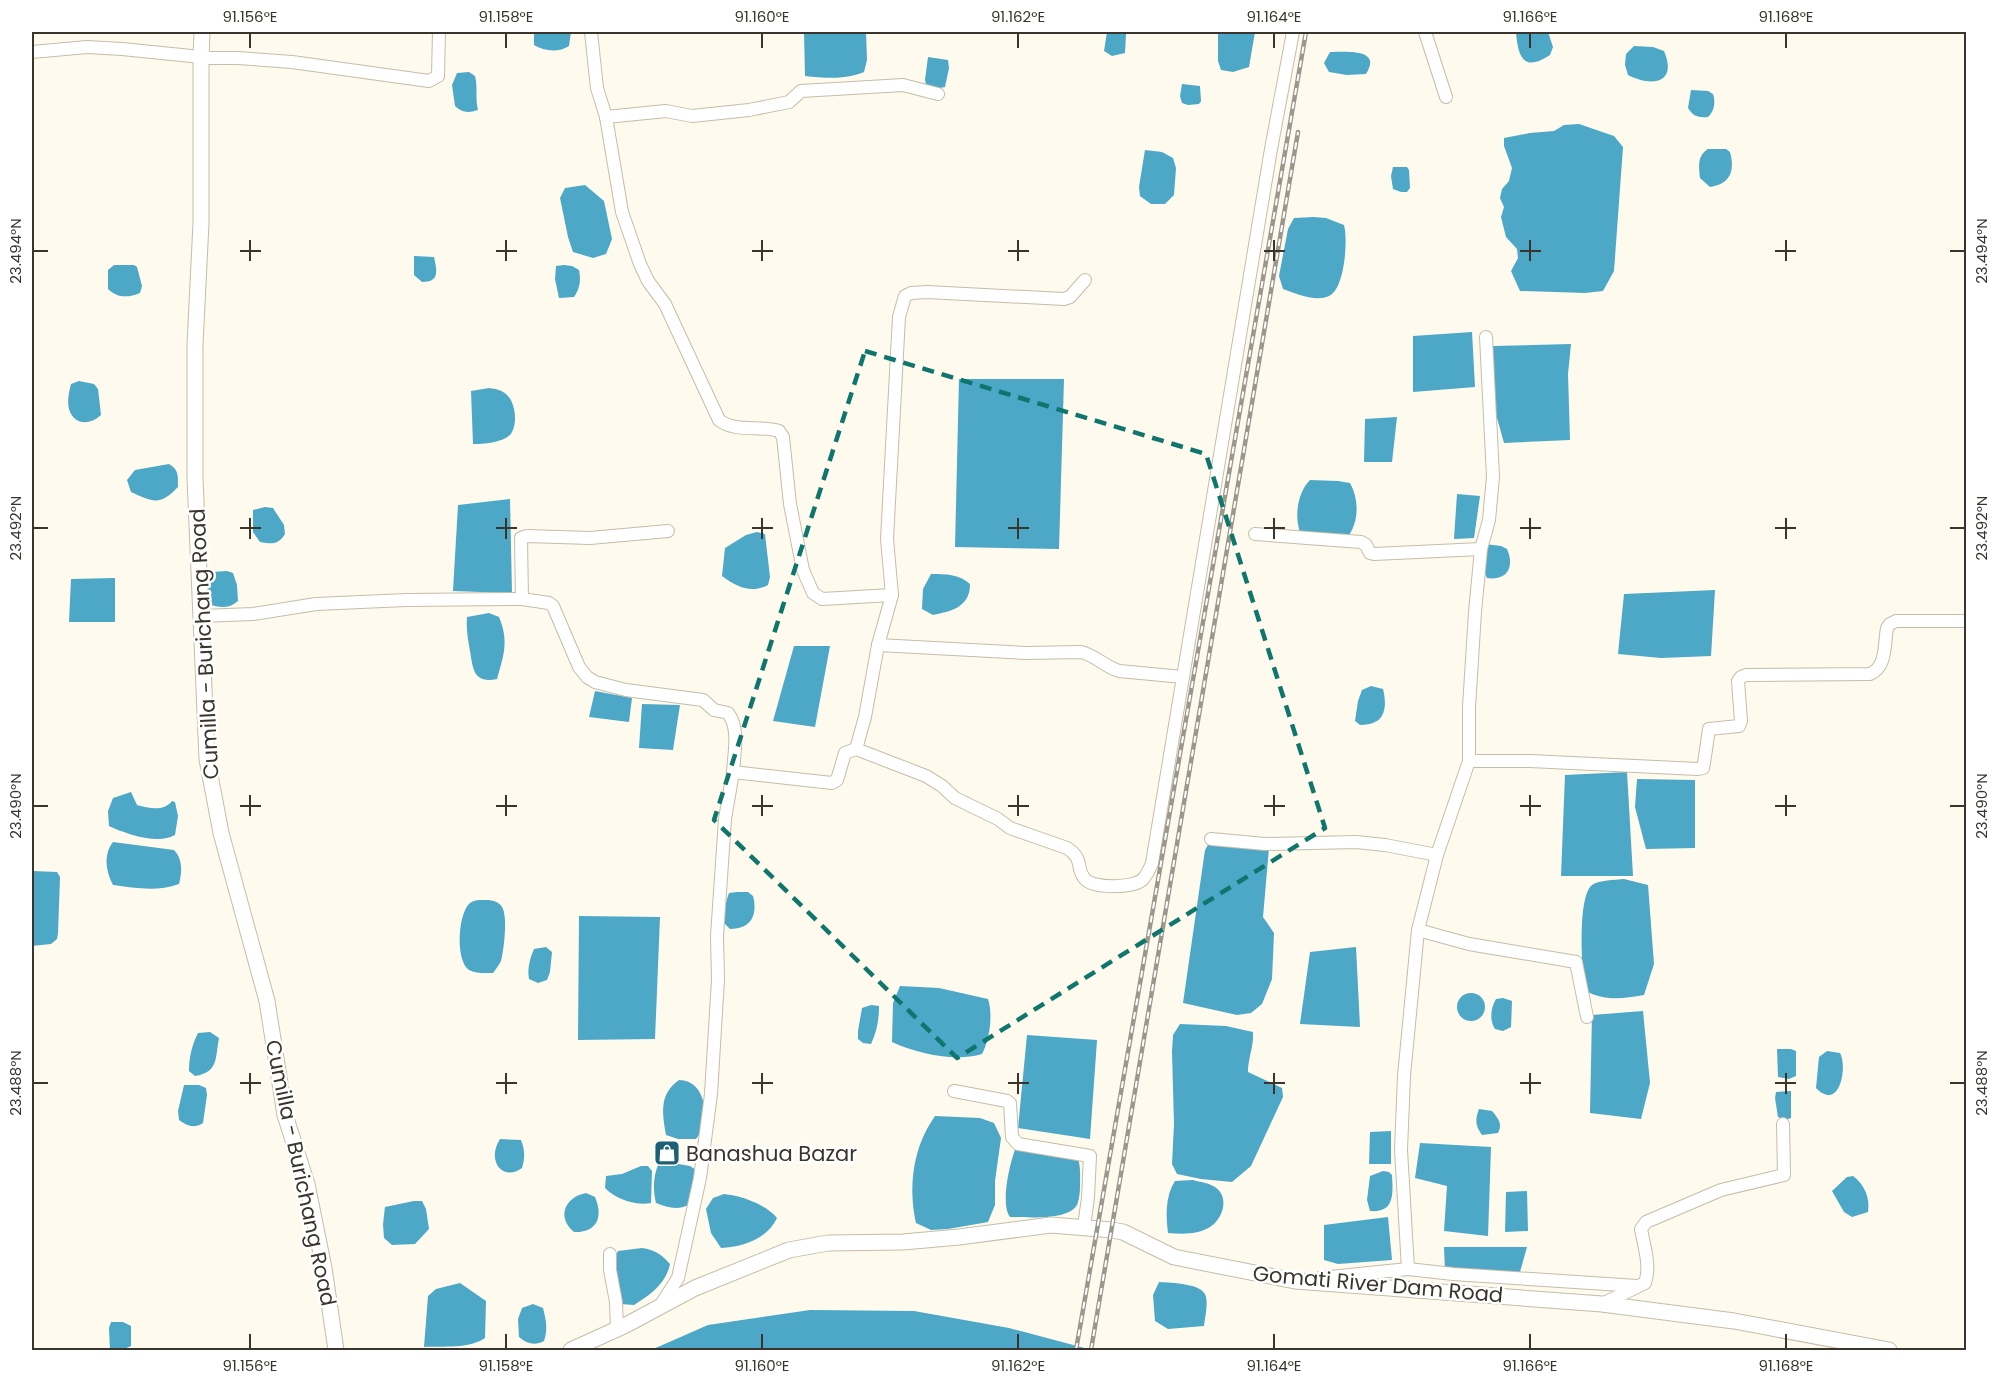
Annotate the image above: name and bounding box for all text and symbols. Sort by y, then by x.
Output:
text: 91.156°E [223,6,278,27]
text: 91.158°E [479,6,533,27]
text: 91.160°E [735,6,790,27]
text: 91.162°E [991,6,1045,27]
text: 91.164°E [1246,6,1302,27]
text: 91.166°E [1502,6,1558,27]
text: 91.168°E [1758,6,1814,27]
text: 23.494°N [5,218,26,284]
text: 23.494°N [1971,218,1992,284]
text: 23.492°N [5,496,26,560]
text: 23.492°N [1971,496,1992,560]
street label: Cumilla - Burichang Road [182,508,226,780]
text: 23.490°N [5,773,26,839]
text: 23.490°N [1971,773,1992,839]
street label: Cumilla - Burichang Road [259,1037,343,1309]
text: 23.488°N [5,1050,26,1116]
text: 23.488°N [1971,1050,1992,1116]
shop icon: Banashua Bazar [652,1138,682,1168]
place label: Banashua Bazar [686,1139,857,1168]
street label: Gomati River Dam Road [1252,1259,1504,1309]
text: 91.156°E [223,1355,278,1376]
text: 91.158°E [479,1355,533,1376]
text: 91.160°E [735,1355,790,1376]
text: 91.162°E [991,1355,1045,1376]
text: 91.164°E [1246,1355,1302,1376]
text: 91.166°E [1502,1355,1558,1376]
text: 91.168°E [1758,1355,1814,1376]

